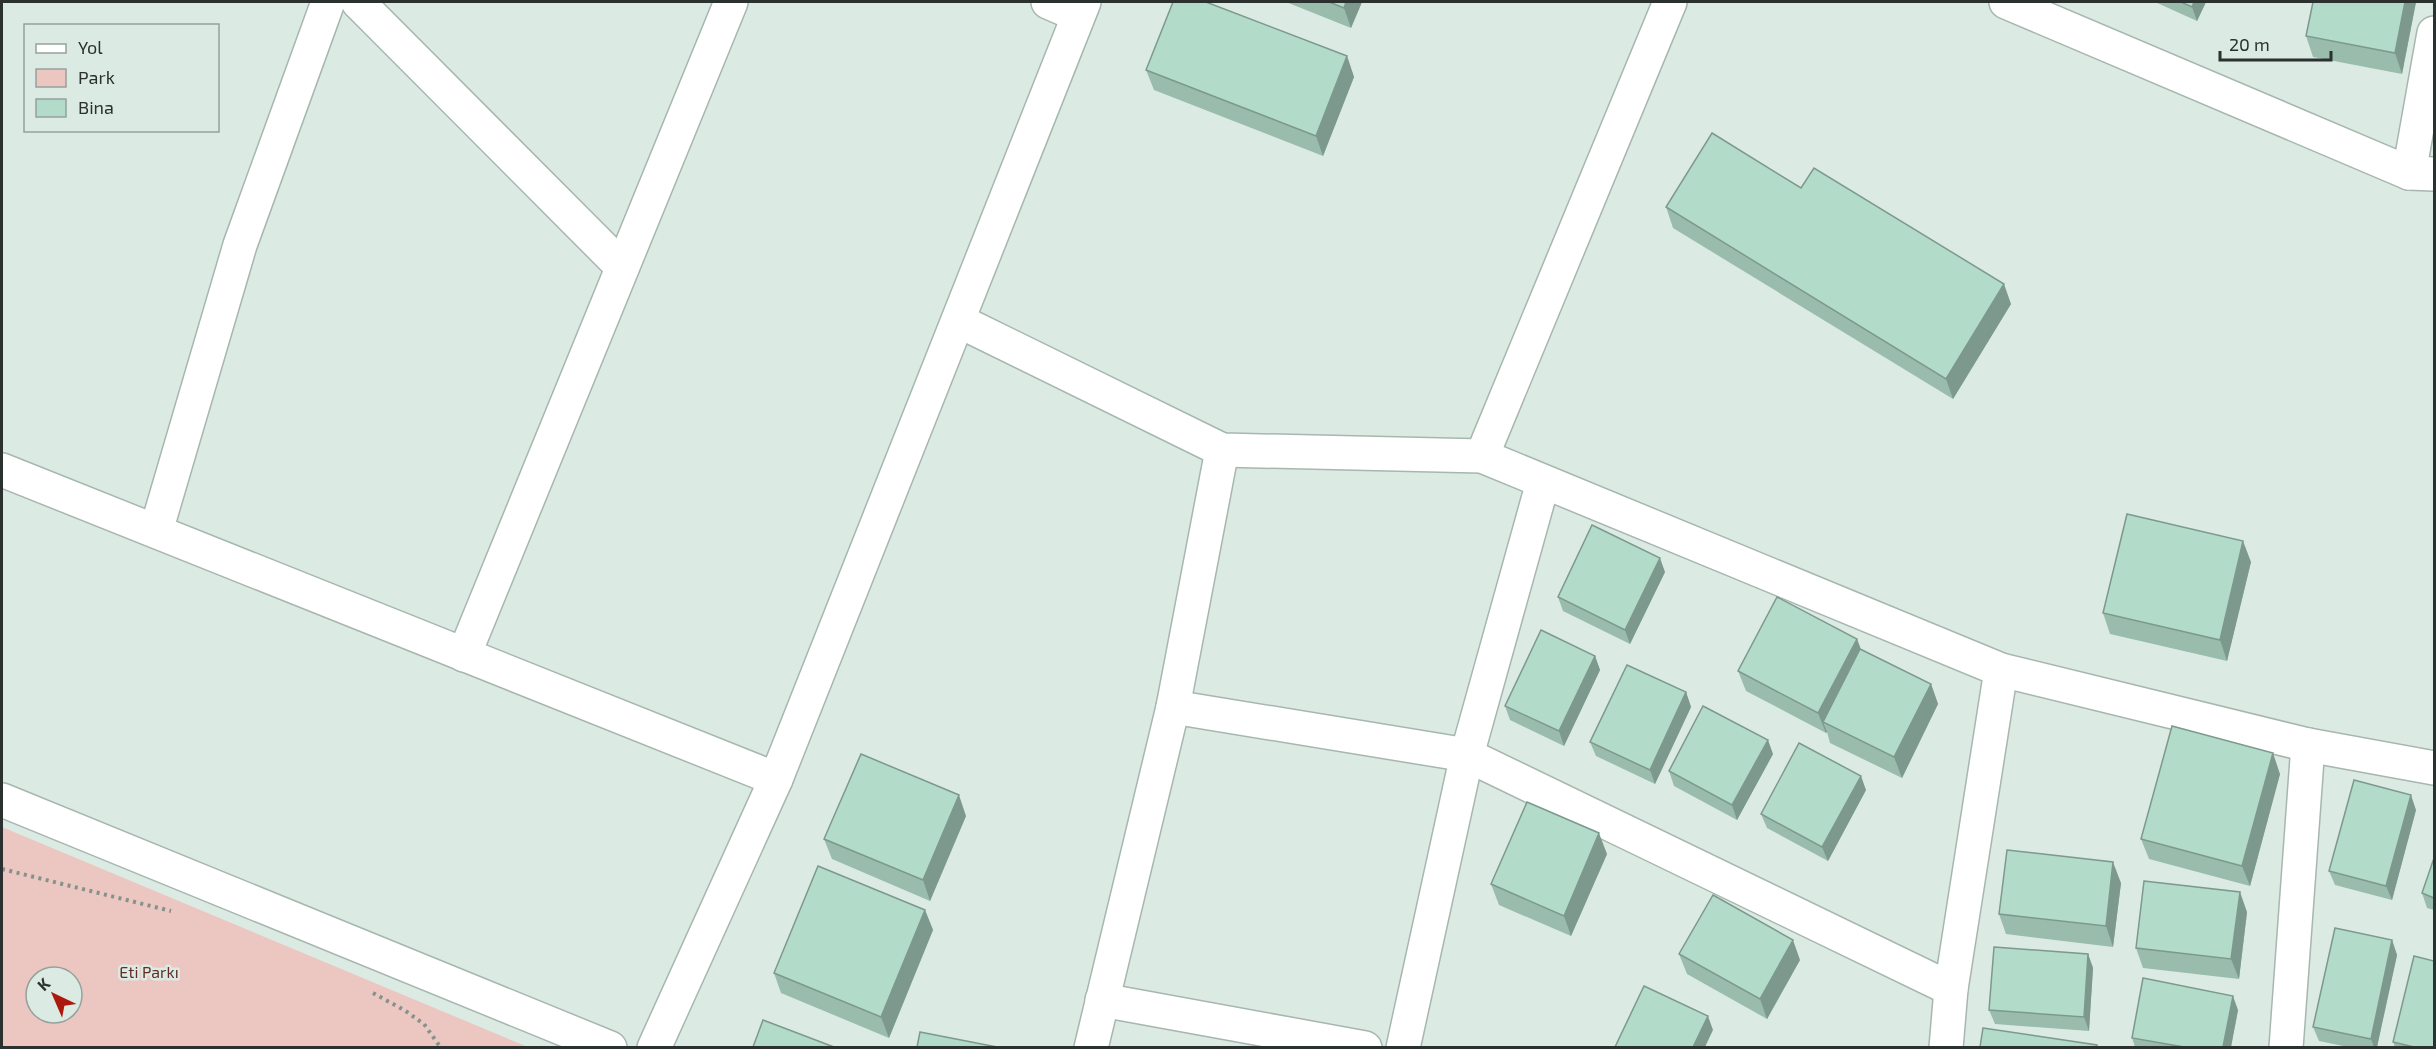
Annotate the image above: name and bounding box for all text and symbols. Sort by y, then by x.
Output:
legend [24,24,219,132]
scale bar [2220,24,2331,62]
text: 20 m [2229,33,2270,55]
text: Yol [78,36,103,58]
text: Park [78,66,115,88]
text: Bina [78,96,114,118]
park label: Eti Parkı [119,962,179,981]
north arrow [24,965,84,1025]
text: K [33,973,54,994]

